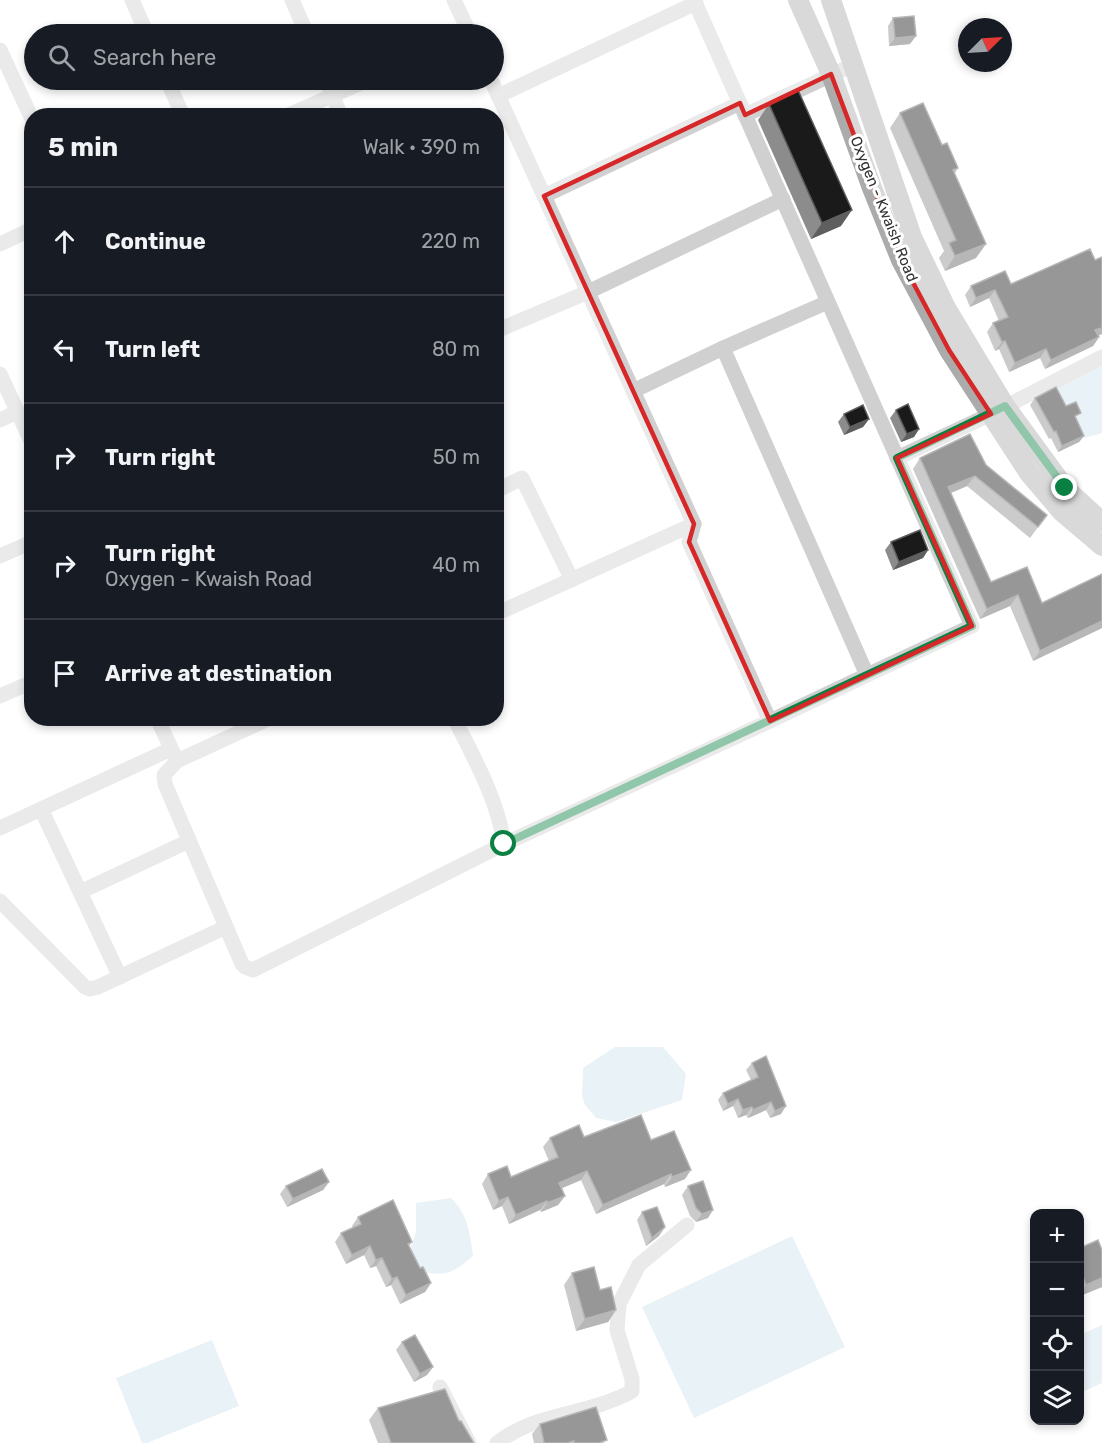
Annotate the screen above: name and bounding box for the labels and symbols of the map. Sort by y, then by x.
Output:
north arrow [958,18,1012,72]
street label: Oxygen - Kwaish Road [847,134,921,284]
route end [1051,474,1077,500]
route start [490,830,516,856]

